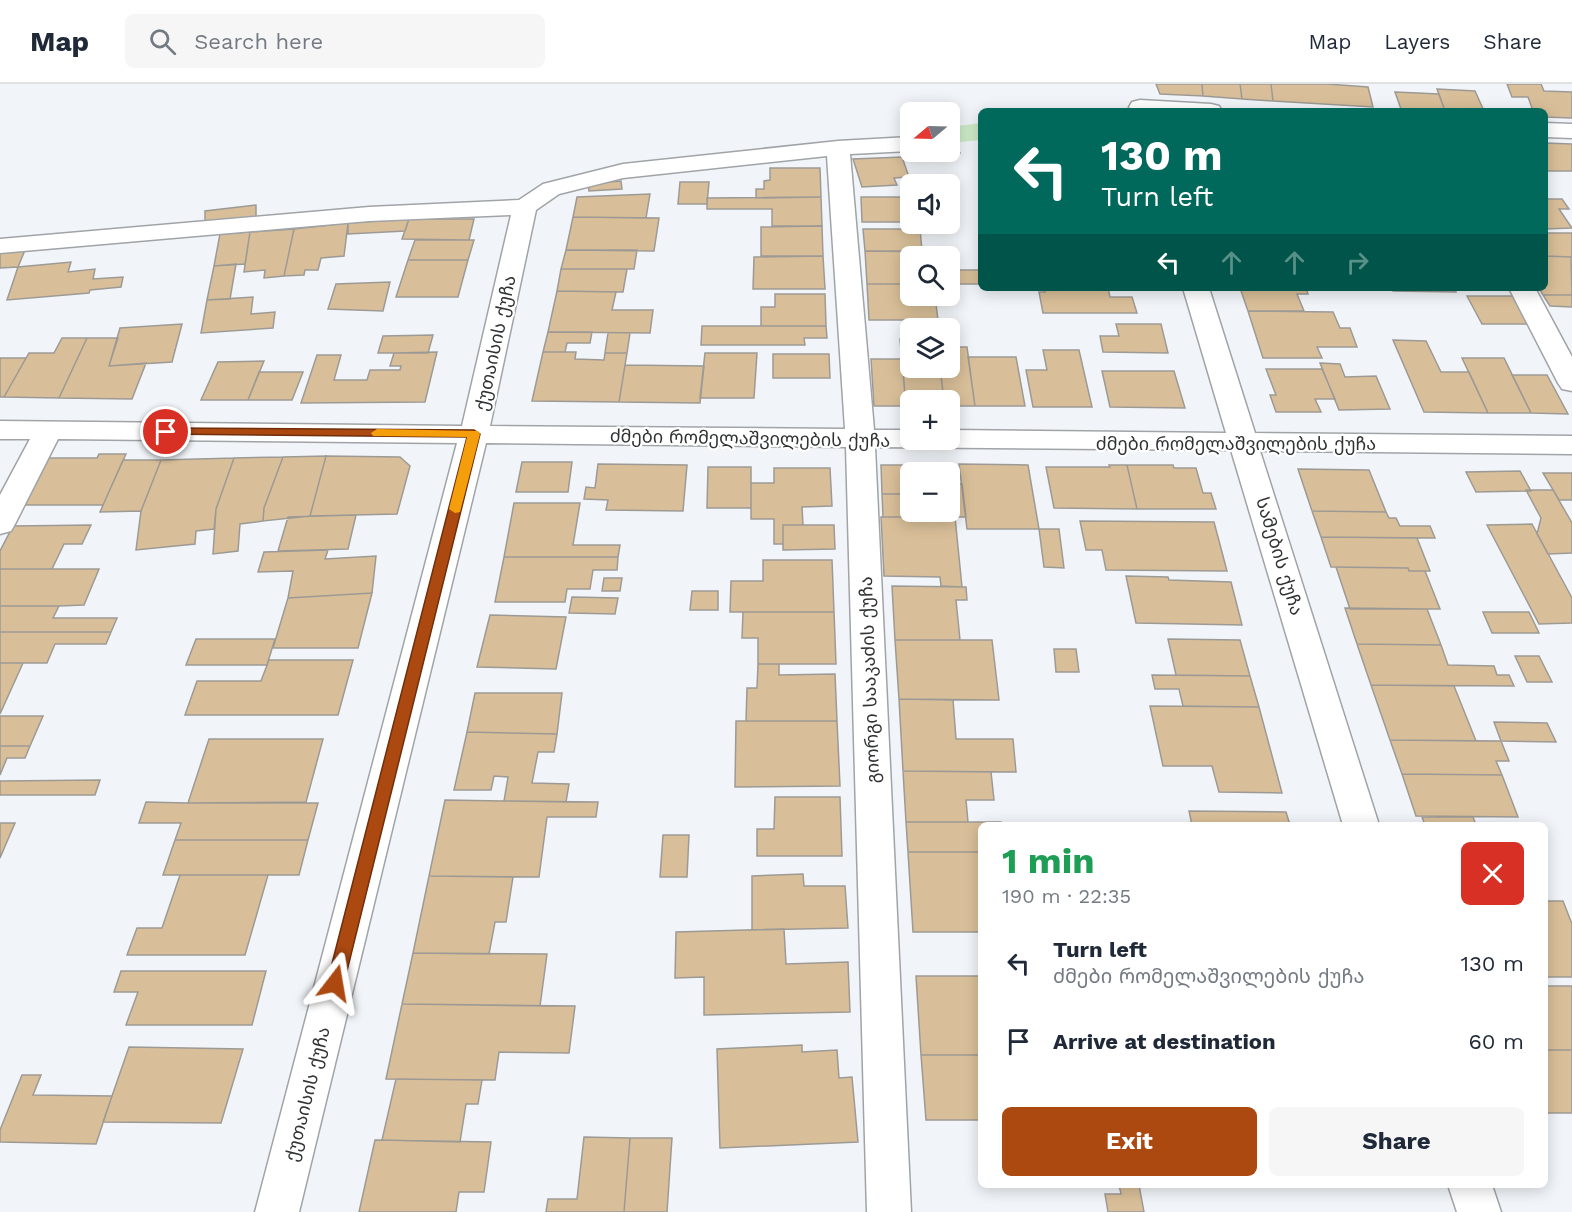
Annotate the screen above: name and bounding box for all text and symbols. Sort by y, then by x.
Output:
search box [125,14,545,68]
text: Map [30,25,89,58]
icon: search [146,25,179,58]
text: Search here [194,29,323,54]
text: Map [1308,29,1351,54]
text: Layers [1384,29,1450,54]
text: Share [1483,29,1542,54]
north arrow [900,102,960,162]
map controls [900,102,960,522]
text: 130 m [1101,131,1223,180]
icon: left [1002,132,1080,210]
button: sound [900,174,960,234]
text: Turn left [1101,181,1213,213]
button: search [900,246,960,306]
icon: left [1152,246,1185,279]
icon: ahead [1215,246,1248,279]
icon: ahead [1278,246,1311,279]
icon: right [1341,246,1374,279]
street label: ქუთაისის ქუჩა [470,273,521,413]
button: layers [900,318,960,378]
button: + [900,390,960,450]
pin [140,406,191,457]
icon: arrive [149,415,182,448]
street label: ძმები რომელაშვილების ქუჩა [610,425,890,452]
street label: ძმები რომელაშვილების ქუჩა [1096,433,1376,455]
button: − [900,462,960,522]
street label: სამების ქუჩა [1251,494,1308,618]
street label: გიორგი სააკაძის ქუჩა [855,576,884,784]
text: 1 min [1002,840,1094,882]
button: close [1461,842,1524,905]
text: 190 m · 22:35 [1002,884,1131,908]
text: Turn left [1053,937,1147,962]
icon: left [1002,947,1035,980]
position arrow [303,951,367,1015]
text: 130 m [1460,951,1524,976]
text: ძმები რომელაშვილების ქუჩა [1053,964,1365,988]
street label: ქუთაისის ქუჩა [280,1025,335,1164]
icon: arrive [1002,1025,1035,1058]
text: Arrive at destination [1053,1029,1276,1054]
text: 60 m [1468,1029,1524,1054]
button: Exit [1002,1107,1257,1176]
button: Share [1269,1107,1524,1176]

